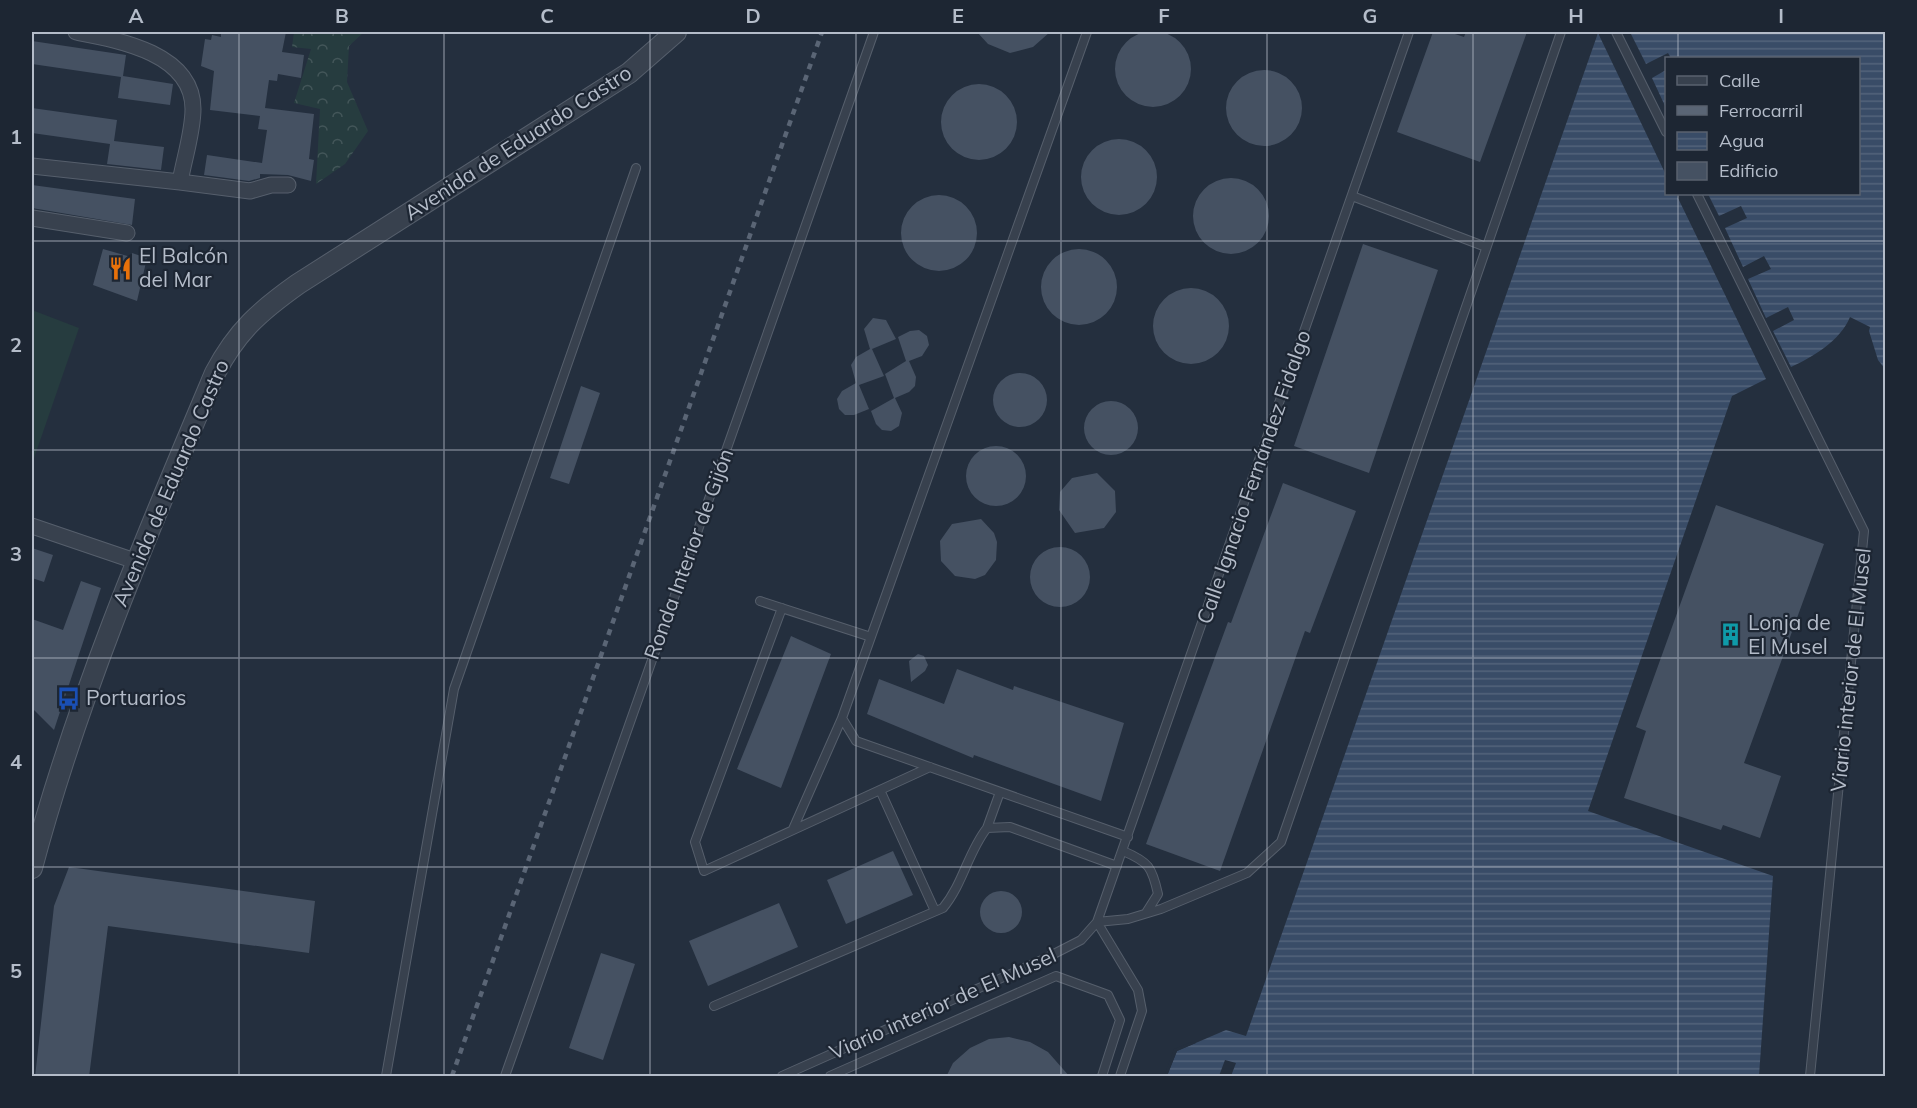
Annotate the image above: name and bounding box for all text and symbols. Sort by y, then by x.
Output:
text: A [129,3,144,28]
text: B [335,3,349,28]
text: C [540,3,554,28]
text: D [745,3,761,28]
text: E [952,3,964,28]
text: F [1158,3,1170,28]
text: G [1363,3,1377,28]
text: H [1568,3,1584,28]
text: I [1778,3,1784,28]
legend [1665,57,1860,195]
street label: Avenida de Eduardo Castro [399,59,636,225]
text: Calle [1719,69,1760,92]
text: Ferrocarril [1719,99,1803,122]
text: 1 [10,124,22,149]
text: Agua [1719,129,1764,152]
text: Edificio [1719,159,1778,182]
place label: El Balcón del Mar [139,242,228,292]
restaurant icon: El Balcón del Mar [108,255,134,281]
street label: Calle Ignacio Fernández Fidalgo [1190,326,1316,627]
text: 2 [10,332,22,357]
street label: Avenida de Eduardo Castro [106,355,234,610]
street label: Ronda Interior de Gijón [638,445,738,663]
text: 3 [10,541,22,566]
street label: Viario interior de El Musel [1824,547,1876,793]
place label: Lonja de El Musel [1748,609,1831,659]
building icon: Lonja de El Musel [1717,622,1743,648]
place label: Portuarios [86,684,186,710]
bus stop icon: Portuarios [55,685,81,711]
text: 4 [10,749,22,774]
street label: Viario interior de El Musel [825,941,1060,1065]
text: 5 [10,958,22,983]

